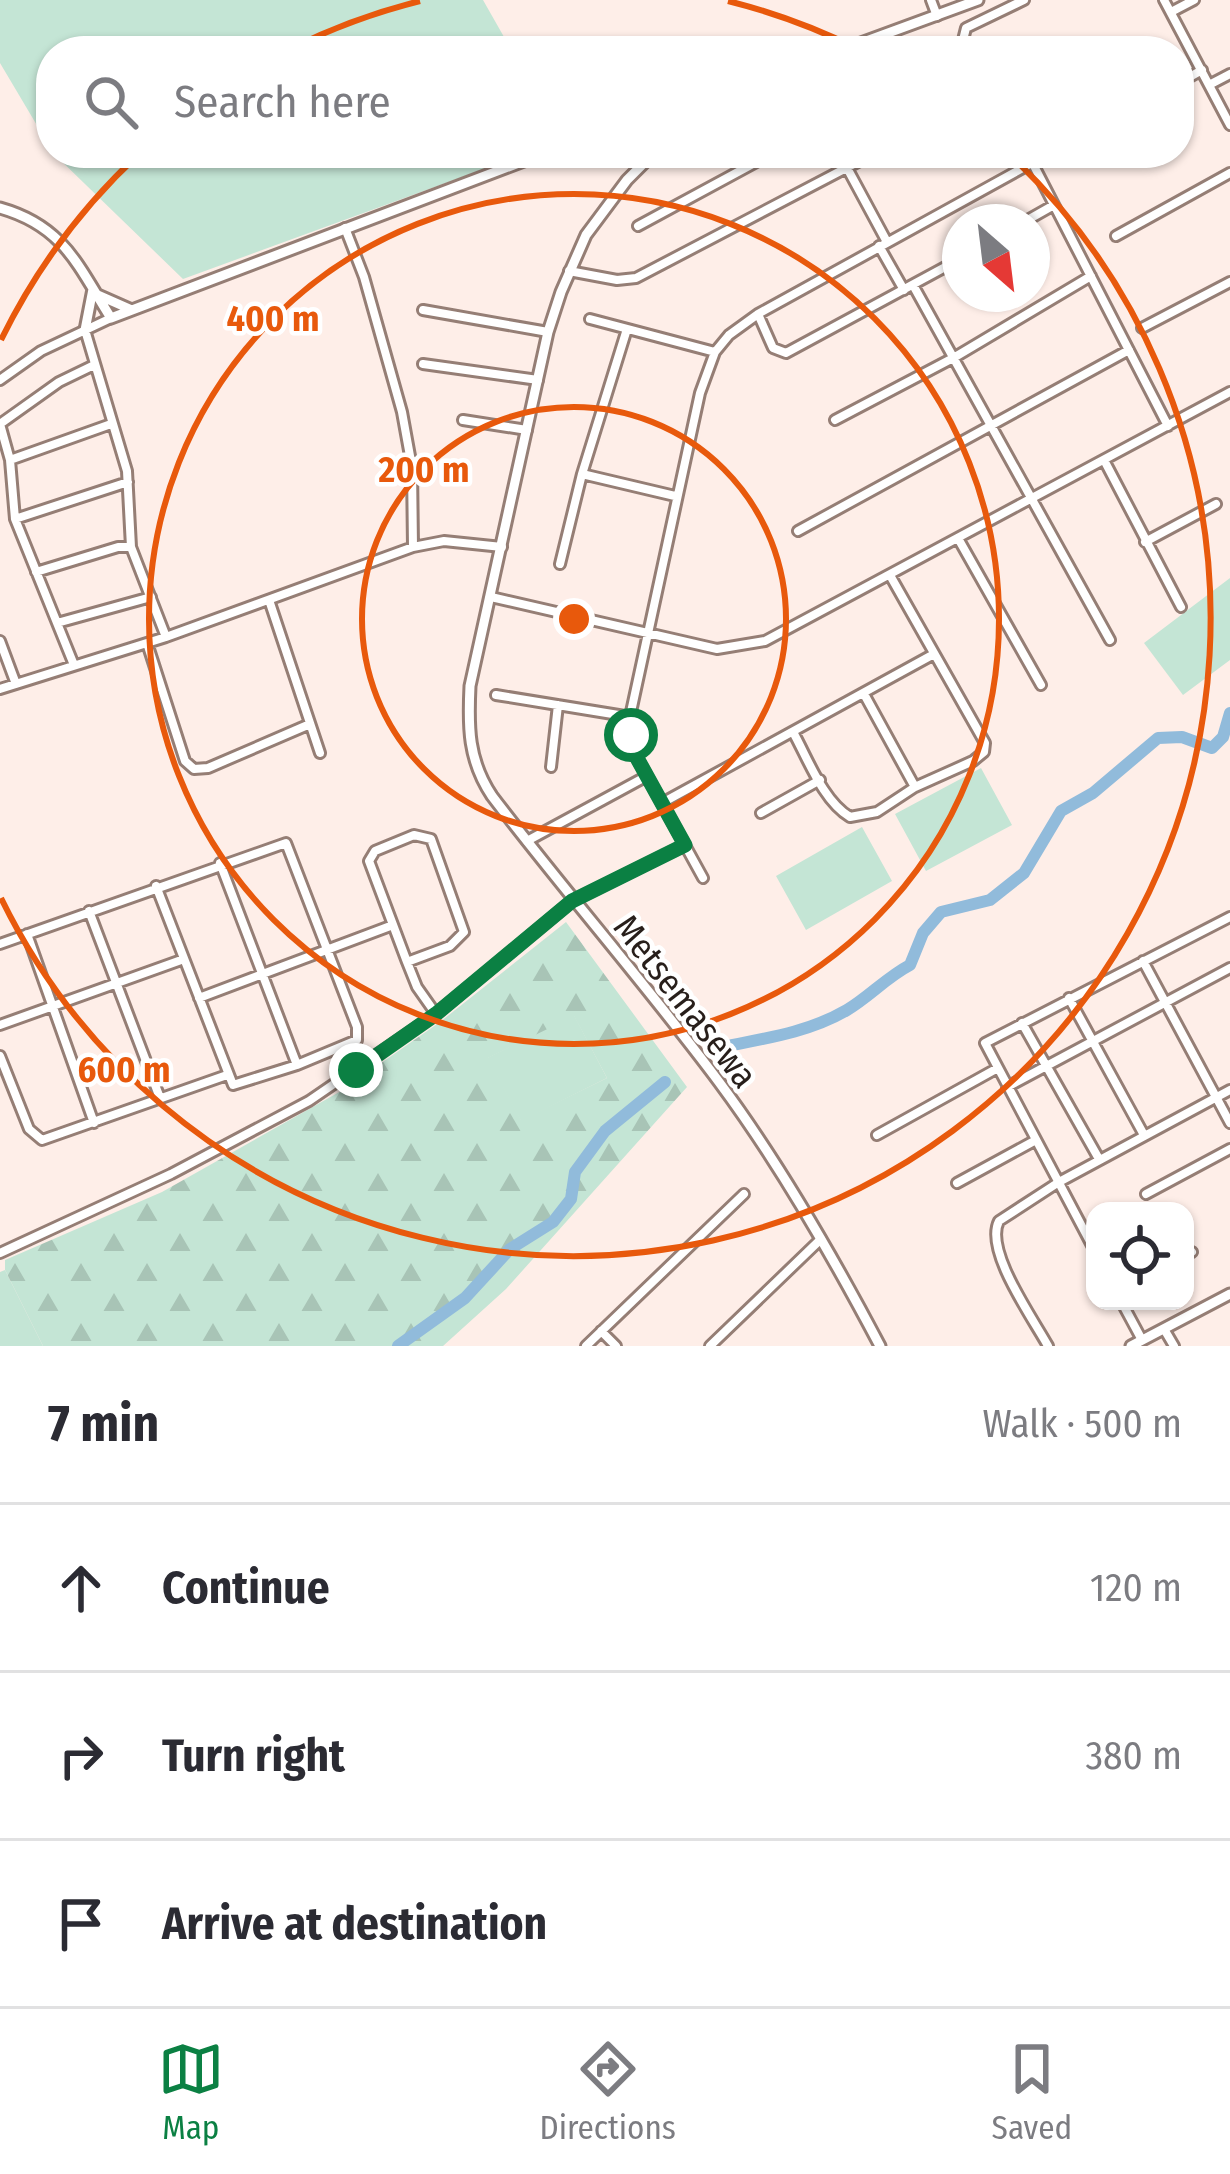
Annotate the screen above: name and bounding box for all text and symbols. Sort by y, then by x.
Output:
search box [36,36,1194,168]
icon: search [78,69,144,135]
text: Search here [174,75,391,129]
north arrow [942,204,1050,312]
text: 400 m [227,297,319,341]
text: 200 m [378,448,469,492]
centre of rings [553,598,595,640]
route start [604,708,658,762]
street label: Metsemasewa [604,906,766,1097]
route end [329,1043,383,1097]
text: 600 m [77,1048,171,1092]
map controls [1086,1202,1194,1310]
button: locate [1086,1202,1194,1310]
text: 7 min [48,1393,159,1455]
text: Walk · 500 m [982,1401,1182,1447]
icon: ahead [48,1555,114,1621]
text: Continue [162,1561,330,1615]
text: 120 m [1090,1565,1182,1611]
icon: right [48,1723,114,1789]
text: Turn right [162,1729,345,1783]
text: 380 m [1085,1733,1182,1779]
icon: arrive [48,1891,114,1957]
text: Arrive at destination [162,1897,547,1951]
tab: Map [158,2036,224,2148]
tab: Directions [539,2036,676,2148]
tab: Saved [992,2036,1072,2148]

